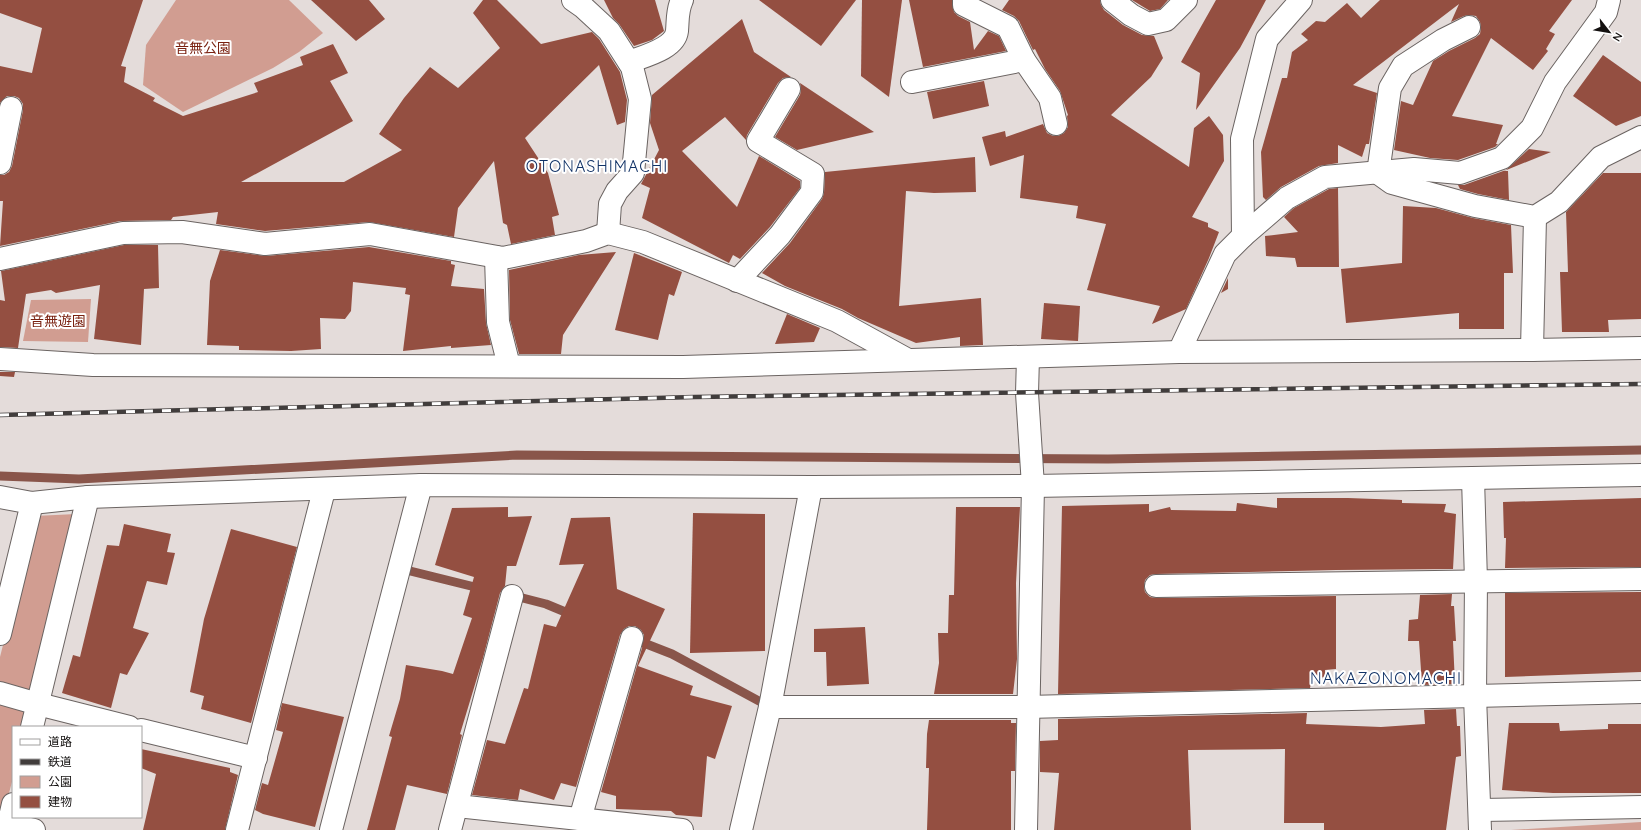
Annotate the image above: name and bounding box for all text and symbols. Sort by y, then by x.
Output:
north arrow [1589,12,1629,52]
text: N [1609,30,1626,44]
park label: 音無公園 [175,39,231,57]
district label: OTONASHIMACHI [526,156,668,176]
park label: 音無遊園 [30,312,86,330]
district label: NAKAZONOMACHI [1310,668,1462,688]
legend [12,726,142,818]
text: 道路 [48,734,72,749]
text: 鉄道 [48,754,72,769]
text: 公園 [48,774,72,789]
text: 建物 [48,794,72,809]

